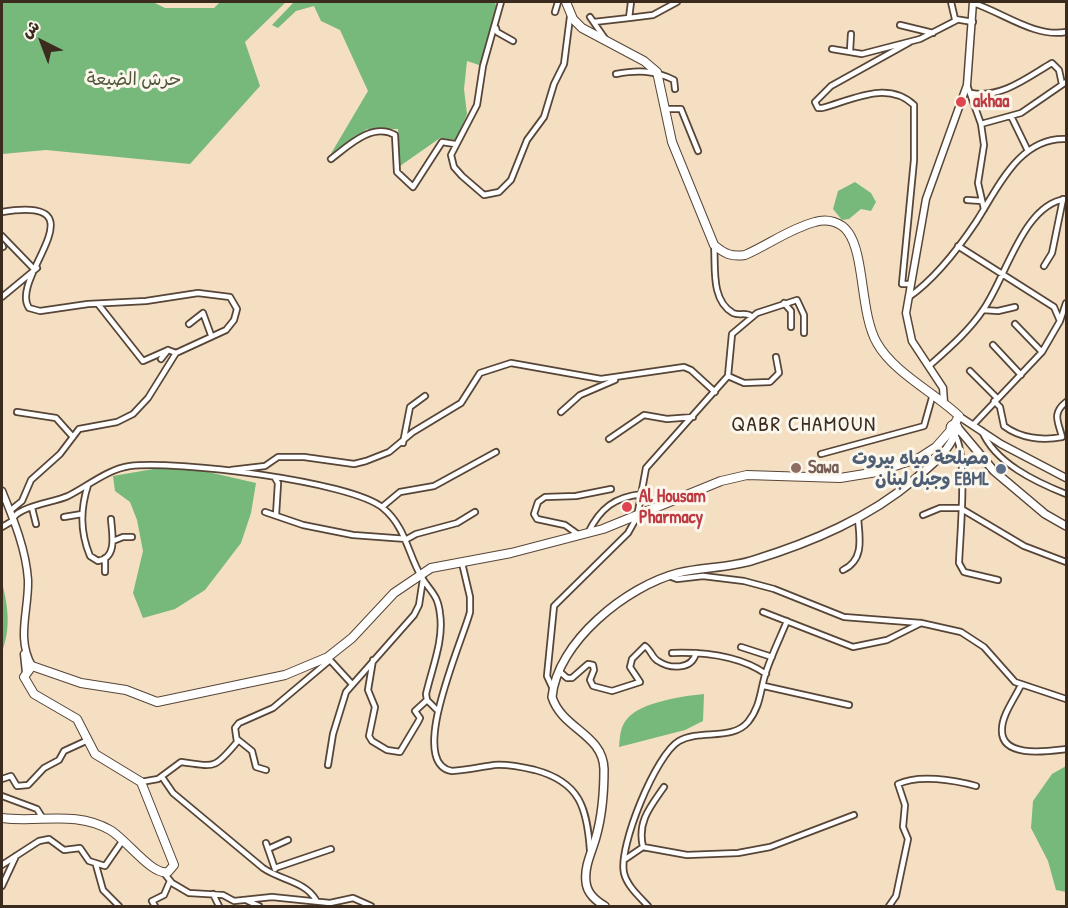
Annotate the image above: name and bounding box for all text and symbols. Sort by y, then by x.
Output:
north arrow [12,12,72,72]
text: ش [16,15,44,43]
park label: حرش الضيعة [87,69,181,91]
place label: akhaa [973,91,1009,113]
marker: akhaa [954,95,968,109]
district label: QABR CHAMOUN [731,412,877,438]
place label: مصلحة مياه بيروت وجبل لبنان EBML [852,448,989,490]
place label: Sawa [808,457,839,479]
marker: Sawa [789,461,803,475]
marker: مصلحة مياه بيروت وجبل لبنان EBML [994,462,1008,476]
place label: Al Housam Pharmacy [639,486,706,528]
marker: Al Housam Pharmacy [620,500,634,514]

